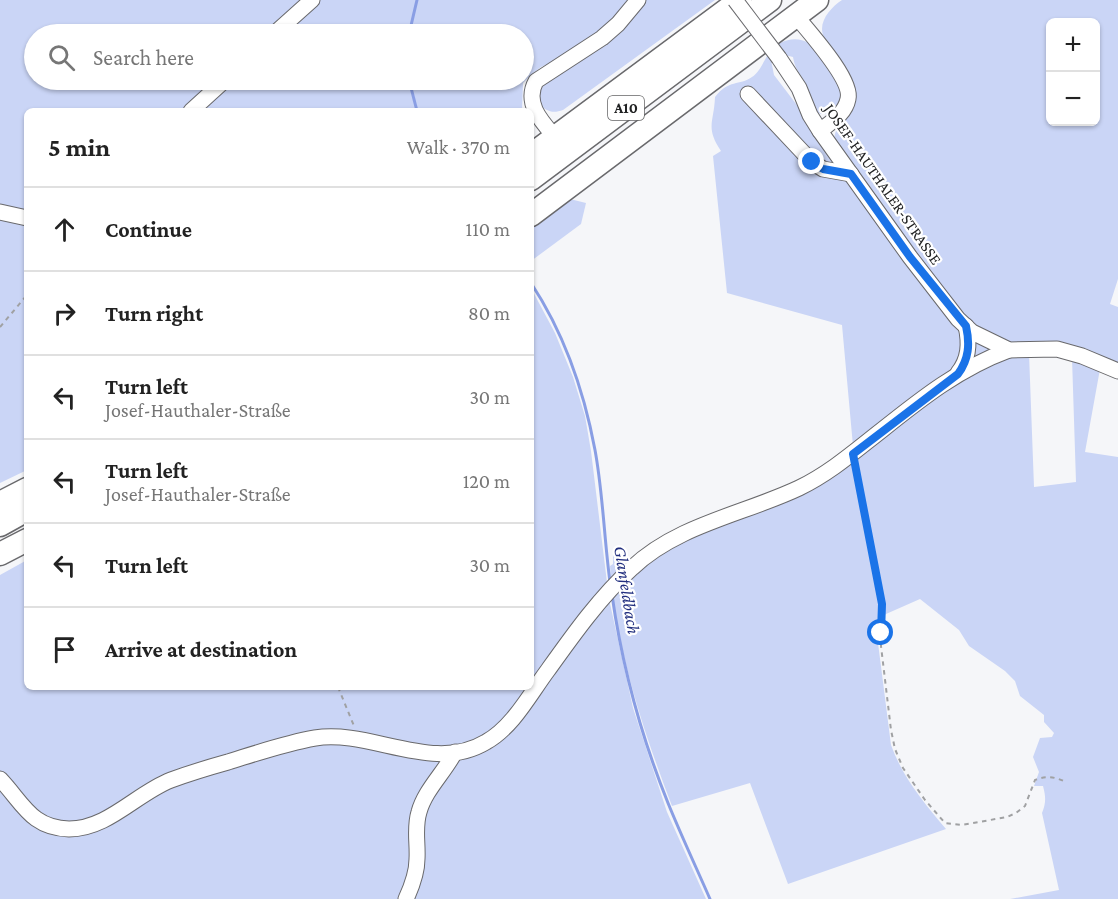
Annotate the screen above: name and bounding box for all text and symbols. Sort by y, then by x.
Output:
map controls [1046,18,1100,126]
button: + [1046,18,1100,72]
search box [24,24,534,90]
icon: search [45,41,78,74]
text: Search here [93,45,194,70]
button: − [1046,72,1100,126]
road number: A10 [608,96,644,120]
street label: JOSEF-HAUTHALER-STRASSE [819,99,945,268]
text: 5 min [48,133,110,162]
text: Walk · 370 m [407,136,510,158]
route end [798,148,824,174]
icon: ahead [48,213,81,246]
text: Continue [105,217,192,242]
text: 110 m [466,218,510,240]
icon: right [48,297,81,330]
text: Turn right [105,301,203,326]
text: 80 m [468,302,510,324]
text: Turn left [105,374,188,399]
icon: left [48,381,81,414]
text: 30 m [469,386,510,408]
text: Josef-Hauthaler-Straße [105,399,291,421]
text: Turn left [105,458,188,483]
icon: left [48,465,81,498]
text: 120 m [463,470,510,492]
text: Josef-Hauthaler-Straße [105,483,291,505]
water label: Glanfeldbach [610,545,644,636]
icon: left [48,549,81,582]
text: Turn left [105,553,188,578]
text: 30 m [469,554,510,576]
route start [867,619,893,645]
icon: arrive [48,633,81,666]
text: Arrive at destination [105,637,297,662]

